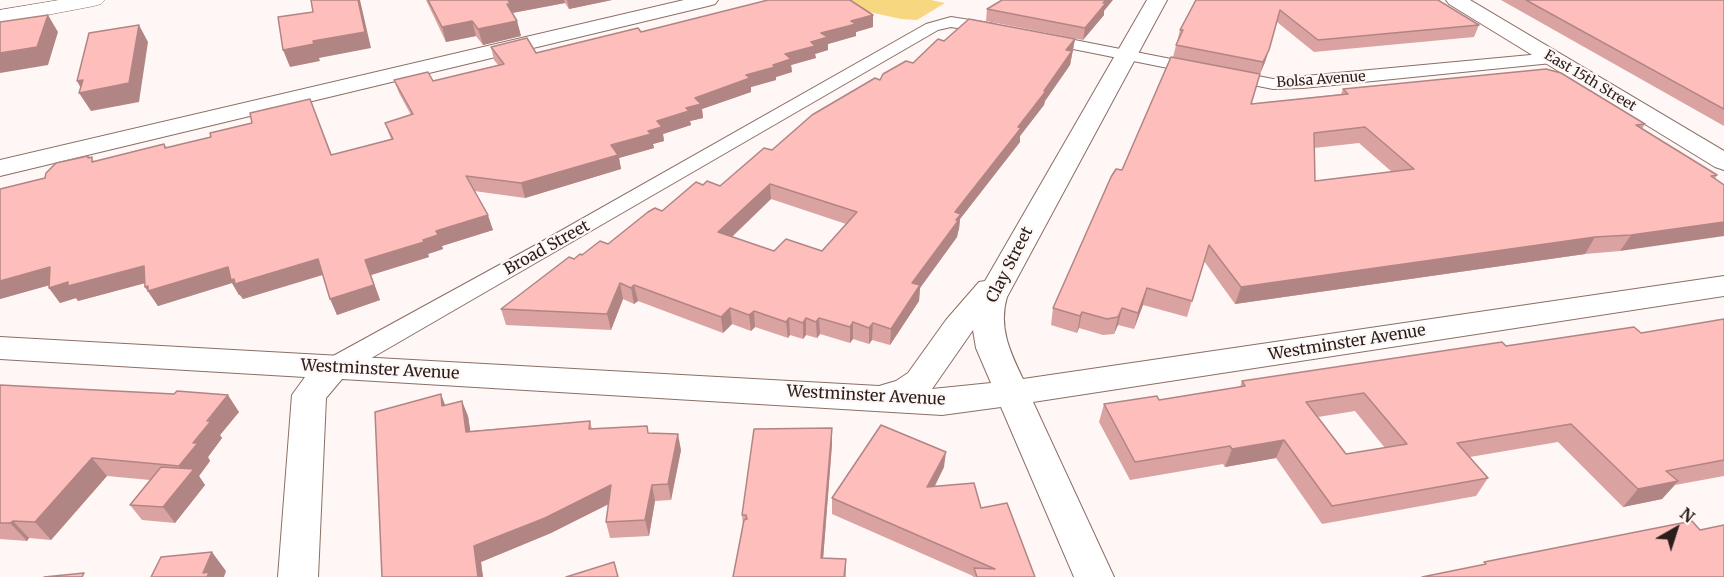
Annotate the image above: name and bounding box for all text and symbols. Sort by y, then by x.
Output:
street label: East 15th Street [1541,47,1639,115]
street label: Bolsa Avenue [1276,69,1366,91]
street label: Broad Street [501,217,593,279]
street label: Clay Street [983,224,1037,306]
street label: Westminster Avenue [1267,321,1427,365]
street label: Westminster Avenue [300,356,460,384]
street label: Westminster Avenue [786,382,946,410]
north arrow [1646,499,1706,559]
text: N [1676,503,1699,527]

